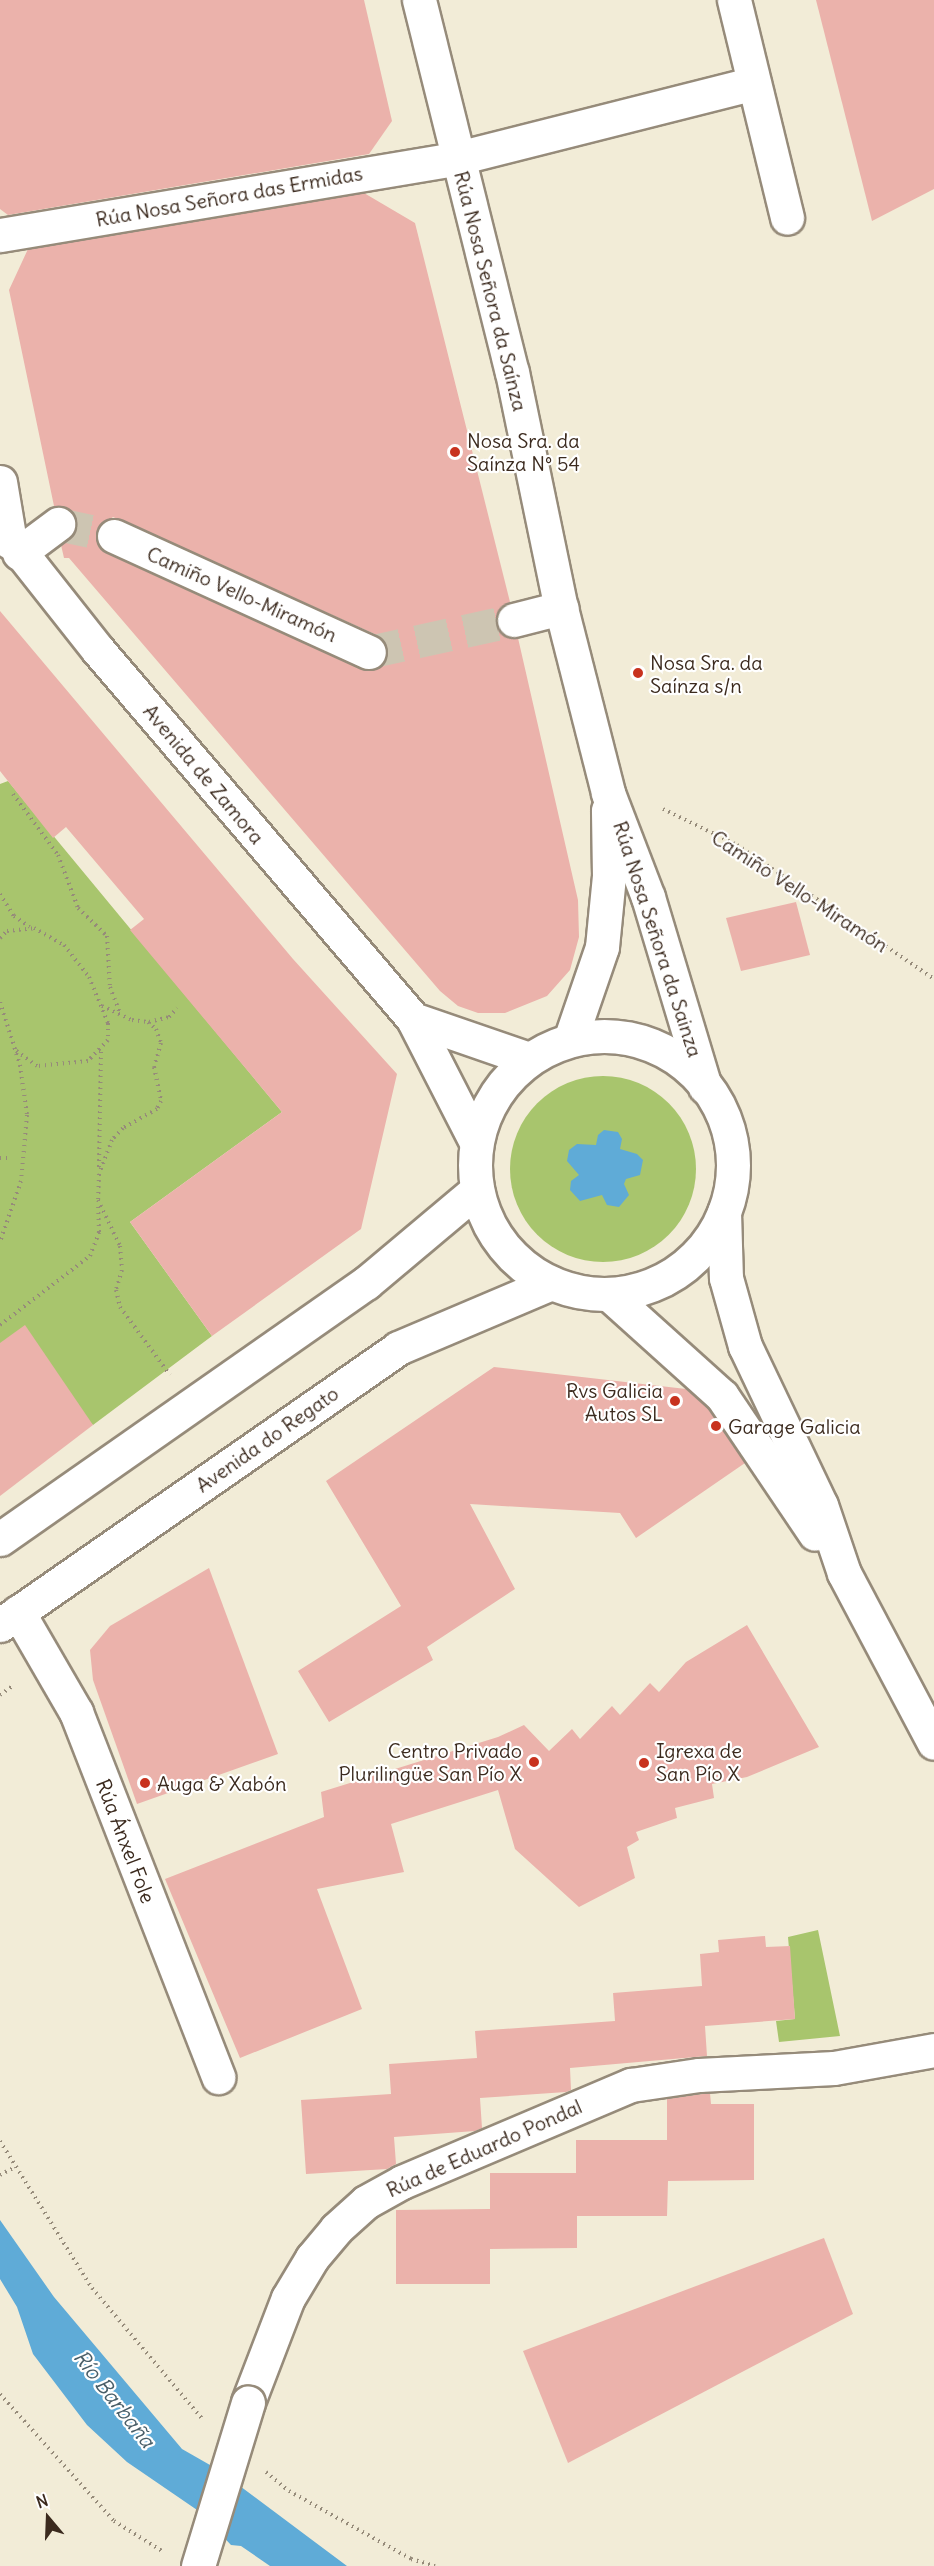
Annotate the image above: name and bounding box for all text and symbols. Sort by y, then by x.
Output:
street label: Rúa Nosa Señora das Ermidas [94,161,364,231]
street label: Rúa Nosa Señora da Saínza [450,168,532,414]
place label: Nosa Sra. da Saínza Nº 54 [467,428,580,475]
marker: Nosa Sra. da Saínza Nº 54 [448,445,462,459]
street label: Camiño Vello-Miramón [143,541,341,647]
place label: Nosa Sra. da Saínza s/n [650,650,763,697]
marker: Nosa Sra. da Saínza s/n [631,666,645,680]
street label: Avenida de Zamora [139,699,269,849]
street label: Rúa Nosa Señora da Sainza [608,818,708,1060]
street label: Camiño Vello-Miramón [707,825,893,957]
place label: Rvs Galicia Autos SL [566,1378,663,1425]
street label: Avenida do Regato [191,1381,343,1497]
marker: Rvs Galicia Autos SL [668,1394,682,1408]
place label: Garage Galicia [728,1414,861,1438]
marker: Garage Galicia [709,1419,723,1433]
place label: Centro Privado Plurilingüe San Pío X [338,1738,522,1785]
place label: Igrexa de San Pío X [656,1739,742,1786]
marker: Centro Privado Plurilingüe San Pío X [527,1755,541,1769]
marker: Igrexa de San Pío X [637,1756,651,1770]
place label: Auga & Xabón [157,1771,286,1795]
street label: Rúa Ánxel Fole [91,1776,161,1906]
marker: Auga & Xabón [138,1776,152,1790]
street label: Rúa de Eduardo Pondal [382,2094,586,2202]
water label: Río Barbaña [68,2345,160,2453]
north arrow [18,2488,78,2548]
text: N [34,2490,51,2512]

